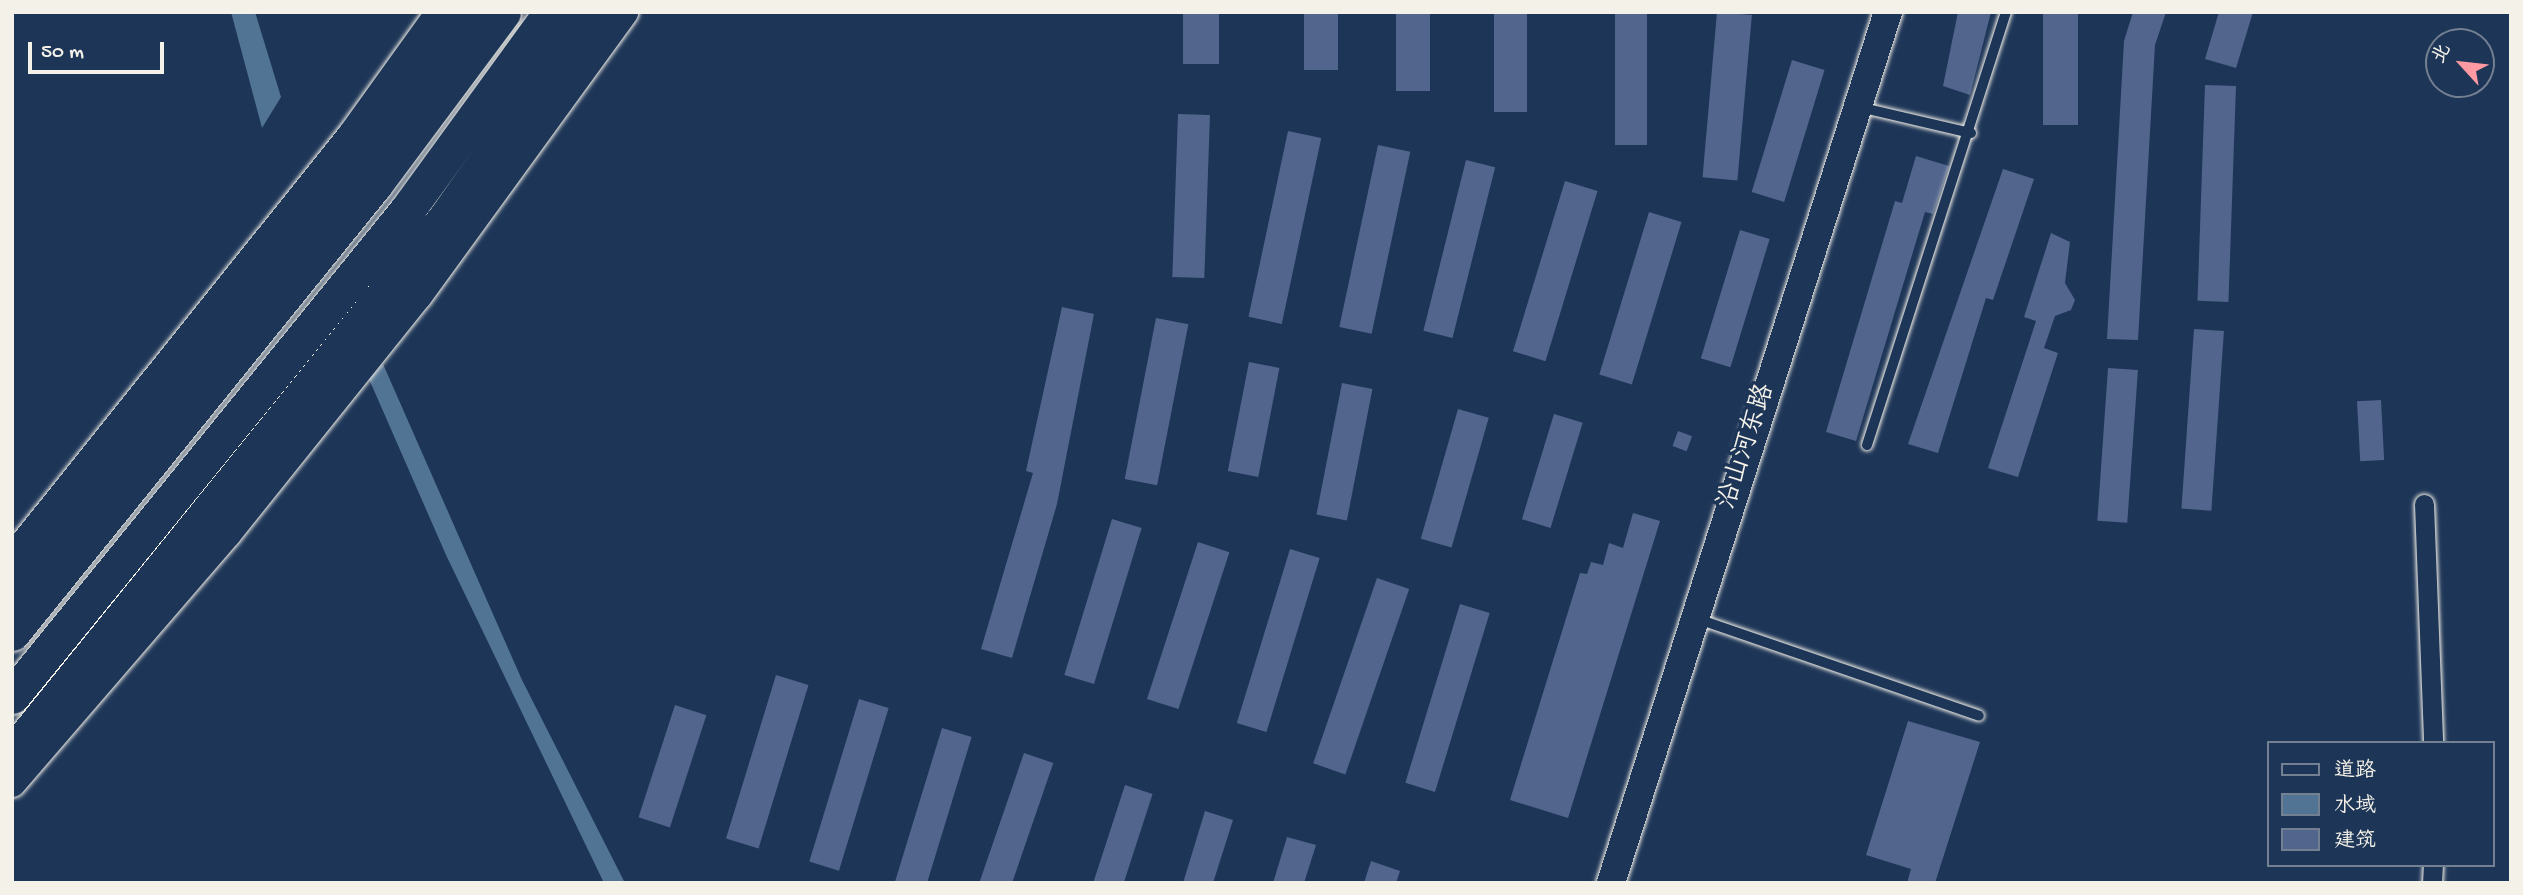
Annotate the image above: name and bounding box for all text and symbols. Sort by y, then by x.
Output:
scale bar [32,28,168,72]
north arrow [2425,28,2495,98]
text: 北 [2428,40,2457,68]
text: 50 m [41,41,84,66]
street label: 沿山河东路 [1713,380,1783,514]
legend [2268,741,2495,867]
text: 道路 [2334,760,2376,785]
text: 水域 [2334,795,2376,820]
text: 建筑 [2334,830,2376,855]

